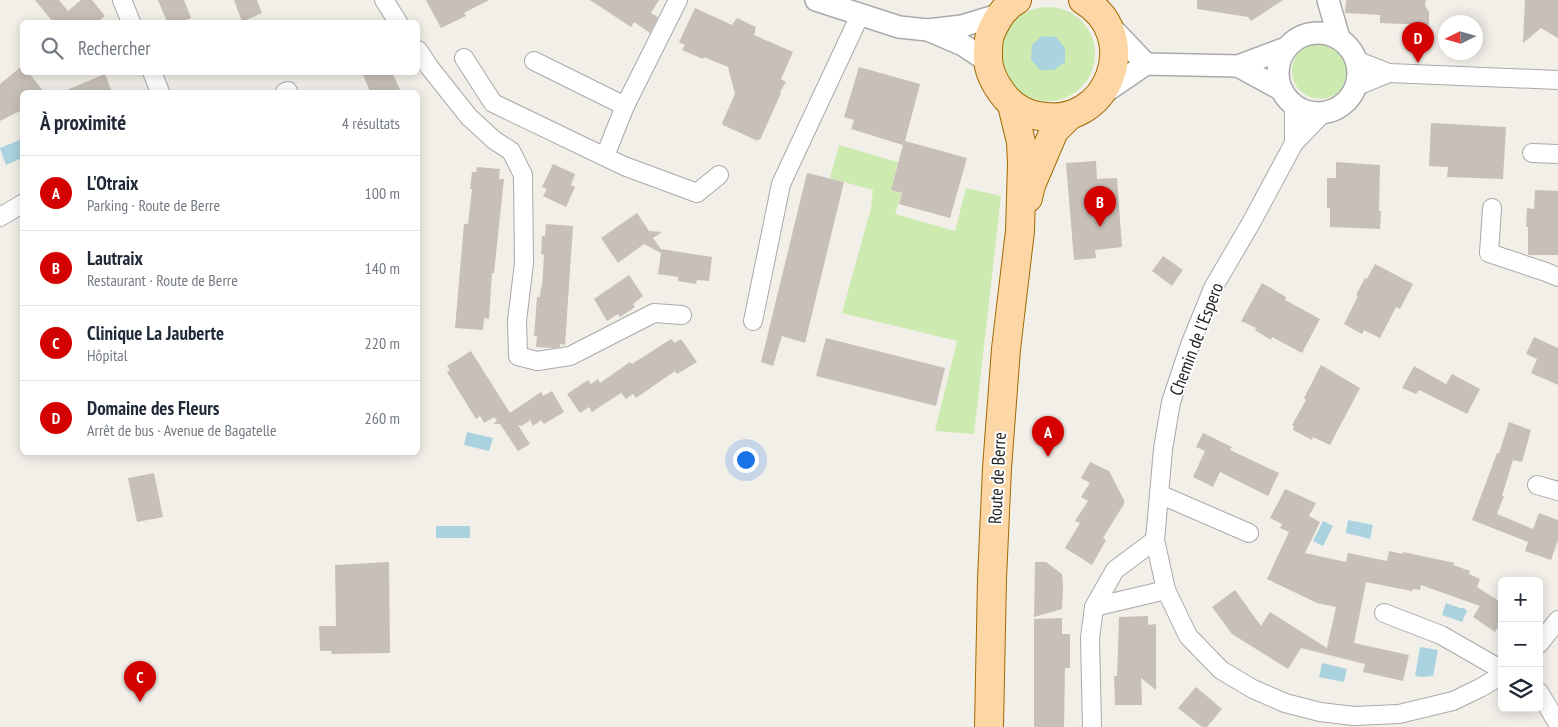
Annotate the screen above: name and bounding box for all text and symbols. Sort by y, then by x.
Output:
north arrow [1438,15,1483,60]
search box [20,20,420,75]
pin: D [1402,22,1434,63]
icon: search [38,34,66,62]
text: Rechercher [78,36,150,60]
text: À proximité [40,109,126,136]
text: 4 résultats [342,113,400,133]
text: L'Otraix [87,171,138,195]
text: A [52,183,60,203]
text: 100 m [365,183,400,203]
pin: B [1084,186,1116,227]
text: Parking · Route de Berre [87,195,220,215]
text: Lautraix [87,246,143,270]
text: B [52,258,60,278]
text: 140 m [365,258,400,278]
text: Restaurant · Route de Berre [87,270,238,290]
street label: Chemin de l'Espero [1164,279,1228,399]
text: Clinique La Jauberte [87,321,224,345]
text: C [52,333,60,353]
text: 220 m [365,333,400,353]
text: Hôpital [87,345,127,365]
text: Domaine des Fleurs [87,396,219,420]
text: D [52,408,60,428]
text: 260 m [365,408,400,428]
pin: A [1032,416,1064,457]
text: Arrêt de bus · Avenue de Bagatelle [87,420,277,440]
street label: Route de Berre [983,432,1011,524]
your location [733,447,759,473]
map controls [1498,577,1543,712]
button: + [1498,577,1543,622]
button: − [1498,622,1543,667]
pin: C [124,661,156,702]
button: layers [1498,667,1543,712]

